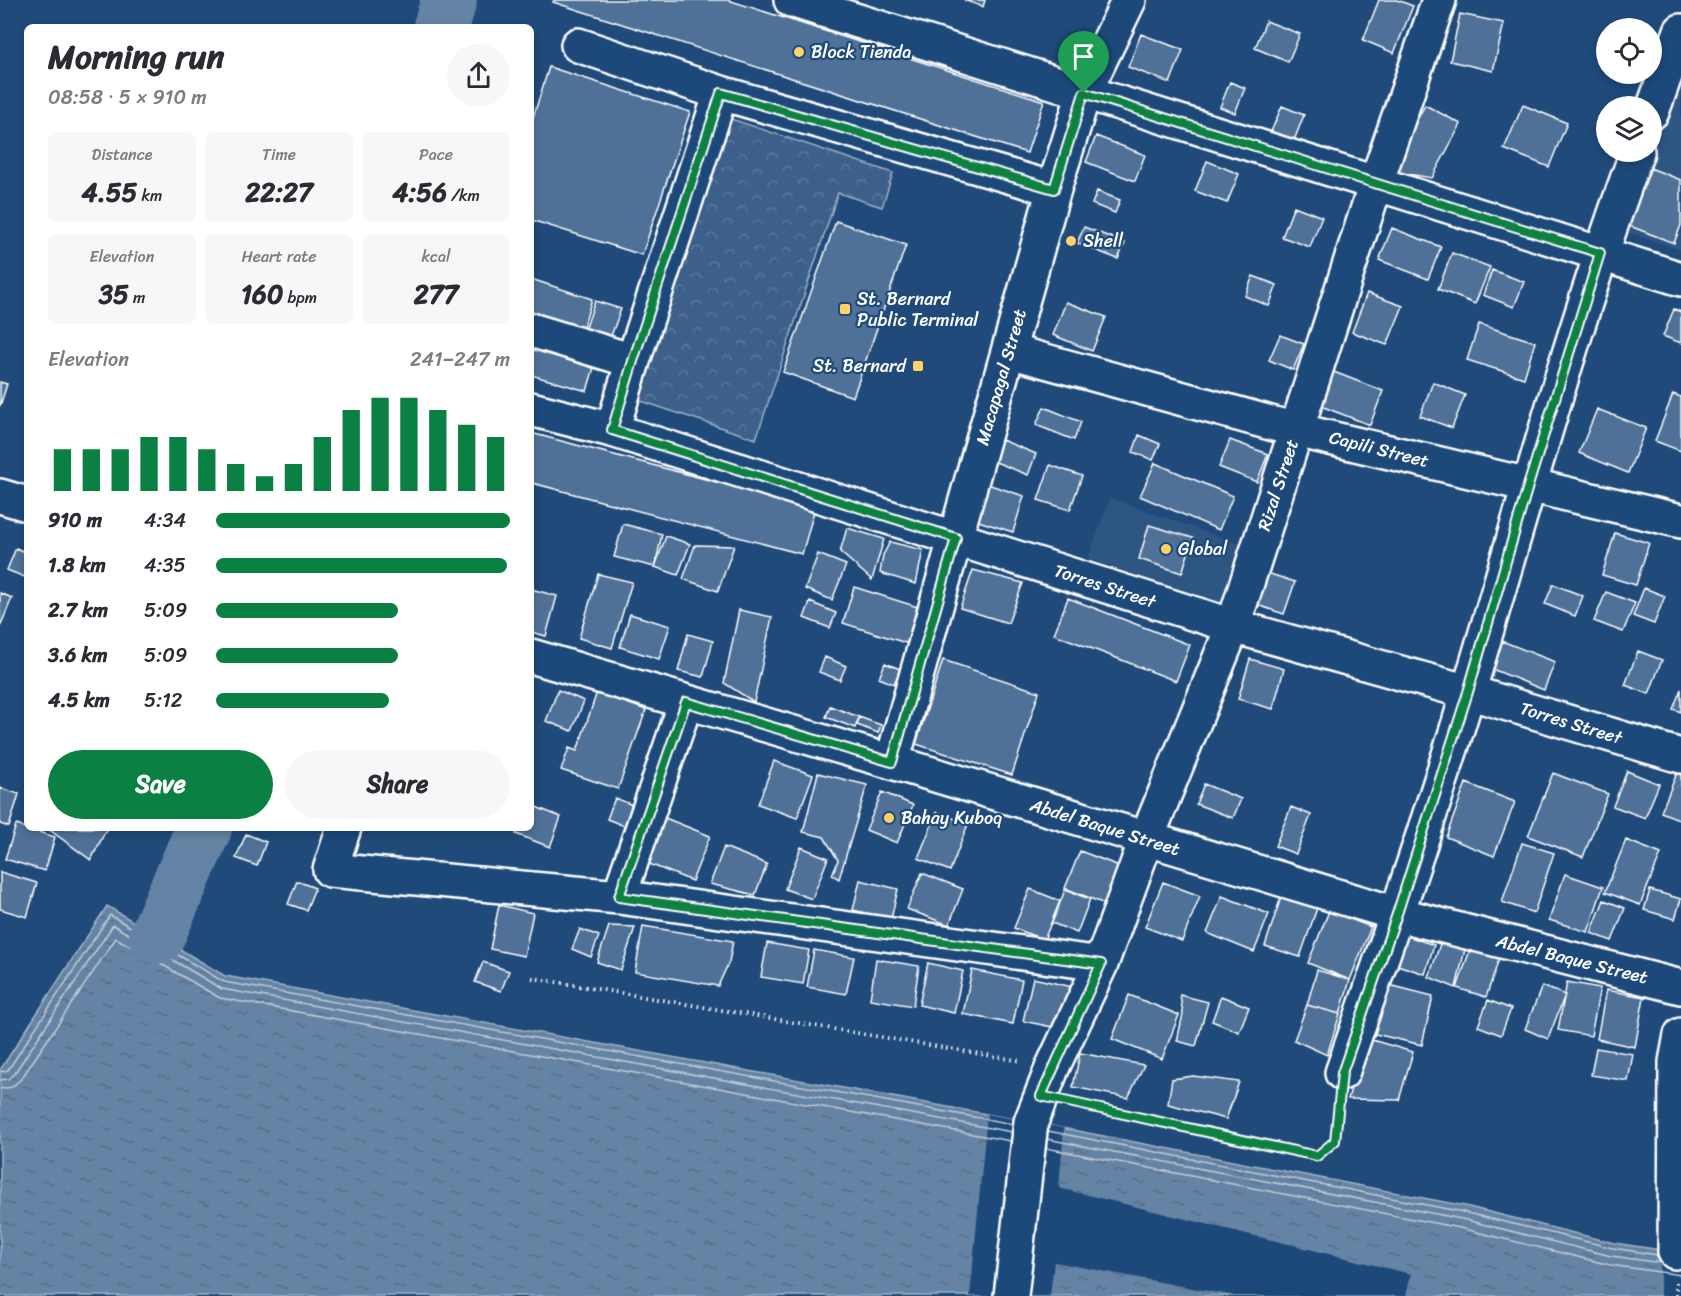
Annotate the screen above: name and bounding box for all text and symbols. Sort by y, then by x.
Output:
map controls [1596,18,1662,162]
button: locate [1596,18,1662,84]
text: Morning run [48,28,224,86]
pin [1058,31,1109,93]
place label: Block Tienda [811,36,911,68]
icon: arrive [1067,40,1100,73]
button: share [447,44,510,107]
marker: Block Tienda [792,45,806,59]
text: 08:58 · 5 × 910 m [48,80,207,115]
button: layers [1596,96,1662,162]
text: Distance [92,140,152,169]
text: Time [262,140,296,169]
text: Pace [419,140,453,169]
text: 4.55 [82,169,137,215]
text: 22:27 [245,169,313,215]
text: 4:56 [392,169,447,215]
text: km [137,181,162,210]
text: /km [447,181,480,210]
place label: Shell [1083,225,1124,257]
marker: Shell [1064,234,1078,248]
text: Elevation [90,242,154,271]
text: Heart rate [241,242,317,271]
text: kcal [421,242,451,271]
text: 35 [99,271,129,317]
text: 160 [241,271,283,317]
text: 277 [414,271,458,317]
text: m [129,283,145,312]
text: bpm [283,283,317,312]
place label: St. Bernard Public Terminal [857,283,979,336]
marker: St. Bernard Public Terminal [838,302,852,316]
street label: Macapagal Street [966,305,1036,449]
text: Elevation [48,342,129,377]
text: 241–247 m [410,342,510,377]
place label: St. Bernard [813,350,908,382]
marker: St. Bernard [911,359,925,373]
street label: Capili Street [1326,421,1432,477]
street label: Rizal Street [1248,435,1308,535]
text: 910 m [48,503,102,538]
text: 4:34 [144,503,186,538]
place label: Global [1178,533,1228,565]
marker: Global [1159,542,1173,556]
text: 1.8 km [48,548,106,583]
text: 4:35 [144,548,186,583]
street label: Torres Street [1050,555,1161,618]
text: 2.7 km [48,593,108,628]
text: 5:09 [144,593,187,628]
text: 3.6 km [48,638,108,673]
text: 5:09 [144,638,187,673]
text: 4.5 km [48,683,110,718]
text: 5:12 [144,683,182,718]
street label: Torres Street [1516,692,1627,754]
button: Save [48,750,273,819]
button: Share [285,750,510,819]
street label: Abdel Baque Street [1025,789,1184,865]
place label: Bahay Kuboq [901,802,1002,834]
marker: Bahay Kuboq [882,811,896,825]
street label: Abdel Baque Street [1492,924,1651,993]

